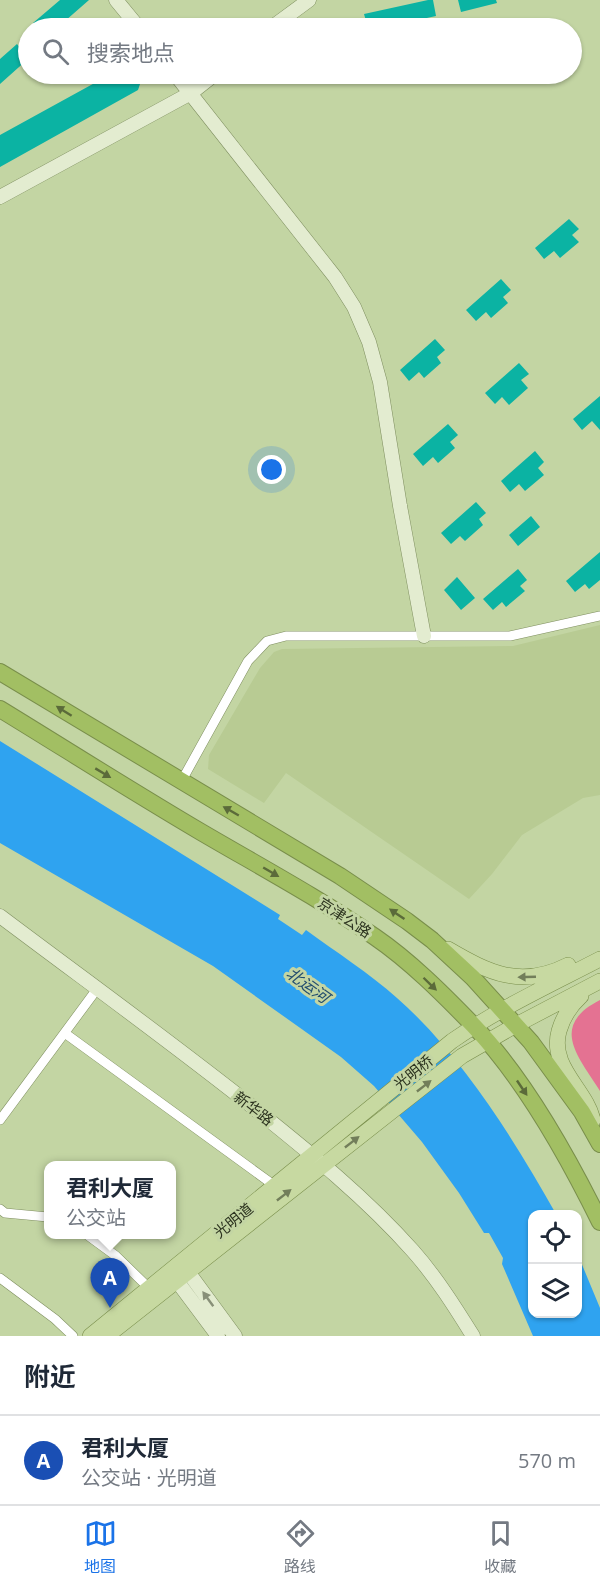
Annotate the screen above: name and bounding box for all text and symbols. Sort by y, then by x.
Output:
search box [18,18,582,84]
icon: search [39,35,72,68]
text: 搜索地点 [87,37,175,67]
your location [257,455,286,484]
one-way arrow [56,706,72,717]
one-way arrow [95,767,111,778]
one-way arrow [223,806,240,816]
one-way arrow [263,867,279,878]
street label: 京津公路 [314,892,376,942]
one-way arrow [389,909,405,920]
water label: 北运河 [282,962,336,1010]
one-way arrow [517,973,536,982]
one-way arrow [422,977,437,990]
street label: 光明桥 [389,1050,437,1094]
one-way arrow [416,1079,432,1092]
one-way arrow [516,1079,528,1095]
street label: 新华路 [230,1086,278,1130]
one-way arrow [344,1136,360,1148]
popup [44,1161,176,1239]
text: 君利大厦 [66,1172,154,1202]
one-way arrow [276,1189,292,1202]
street label: 光明道 [209,1198,257,1242]
text: 公交站 [66,1204,126,1231]
map controls [528,1210,582,1318]
button: locate [528,1210,582,1264]
pin: A [90,1258,130,1308]
button: layers [528,1264,582,1318]
one-way arrow [202,1292,214,1308]
text: 附近 [24,1358,76,1394]
text: 君利大厦 [81,1432,169,1462]
text: A [37,1447,50,1474]
text: 570 m [518,1447,576,1474]
text: 公交站 · 光明道 [81,1464,217,1491]
tab: 地图 [84,1517,117,1577]
tab: 路线 [284,1517,317,1577]
tab: 收藏 [484,1517,517,1577]

